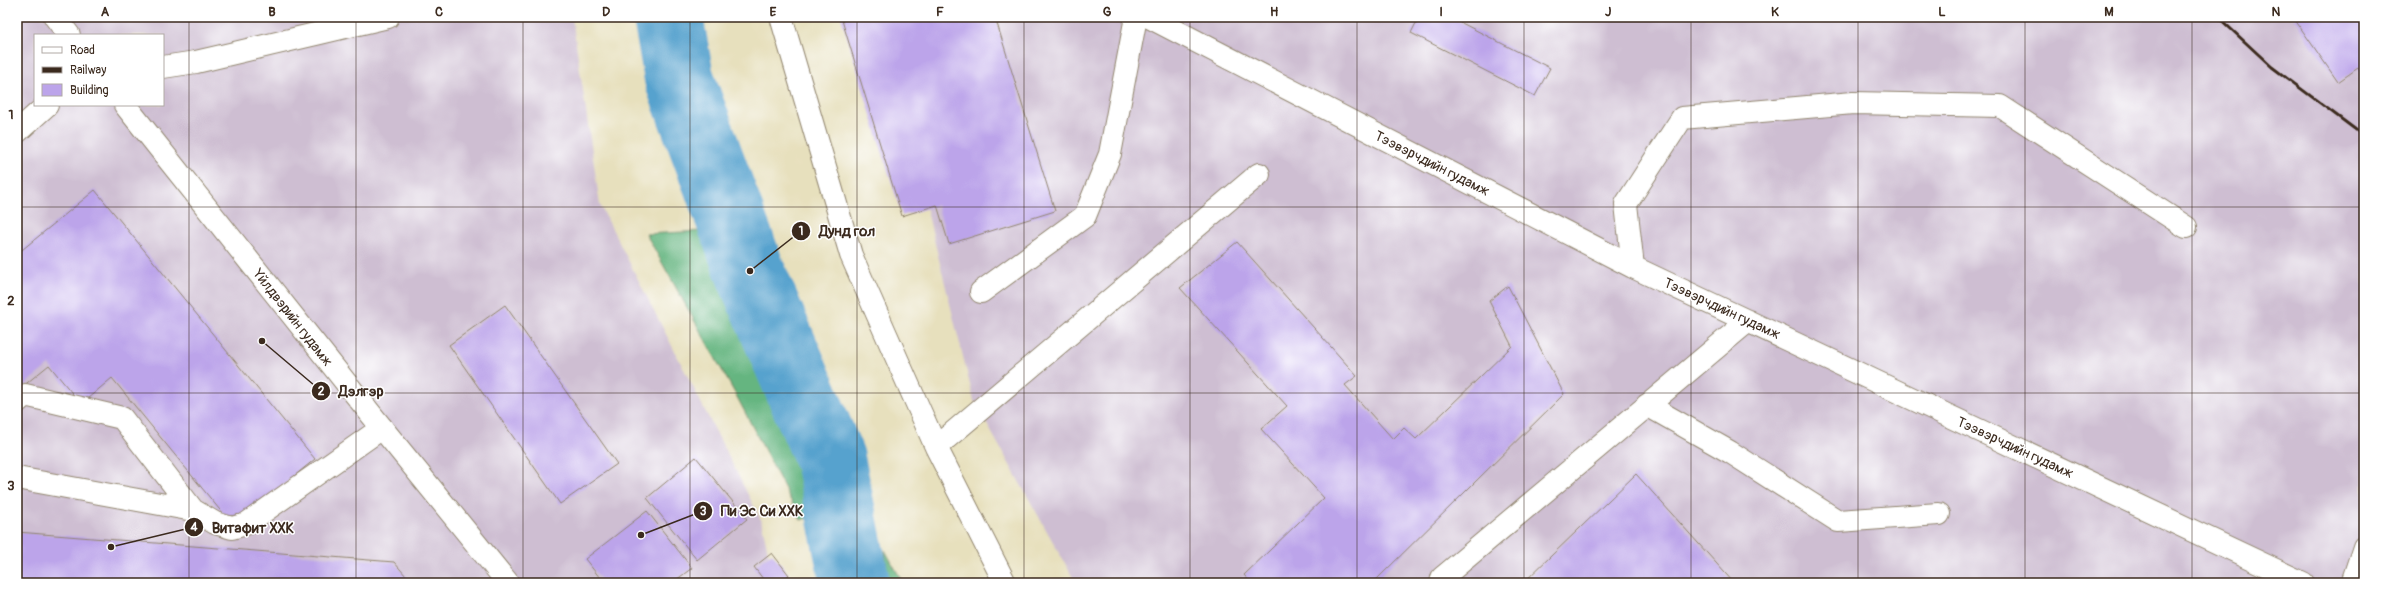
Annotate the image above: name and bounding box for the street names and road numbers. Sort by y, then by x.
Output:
street label: Тээвэрчдийн гудамж [1372,127,1492,200]
street label: Yйлдвэрийн гудамж [249,265,336,369]
street label: Тээвэрчдийн гудамж [1661,274,1783,343]
street label: Тээвэрчдийн гудамж [1954,413,2076,482]

